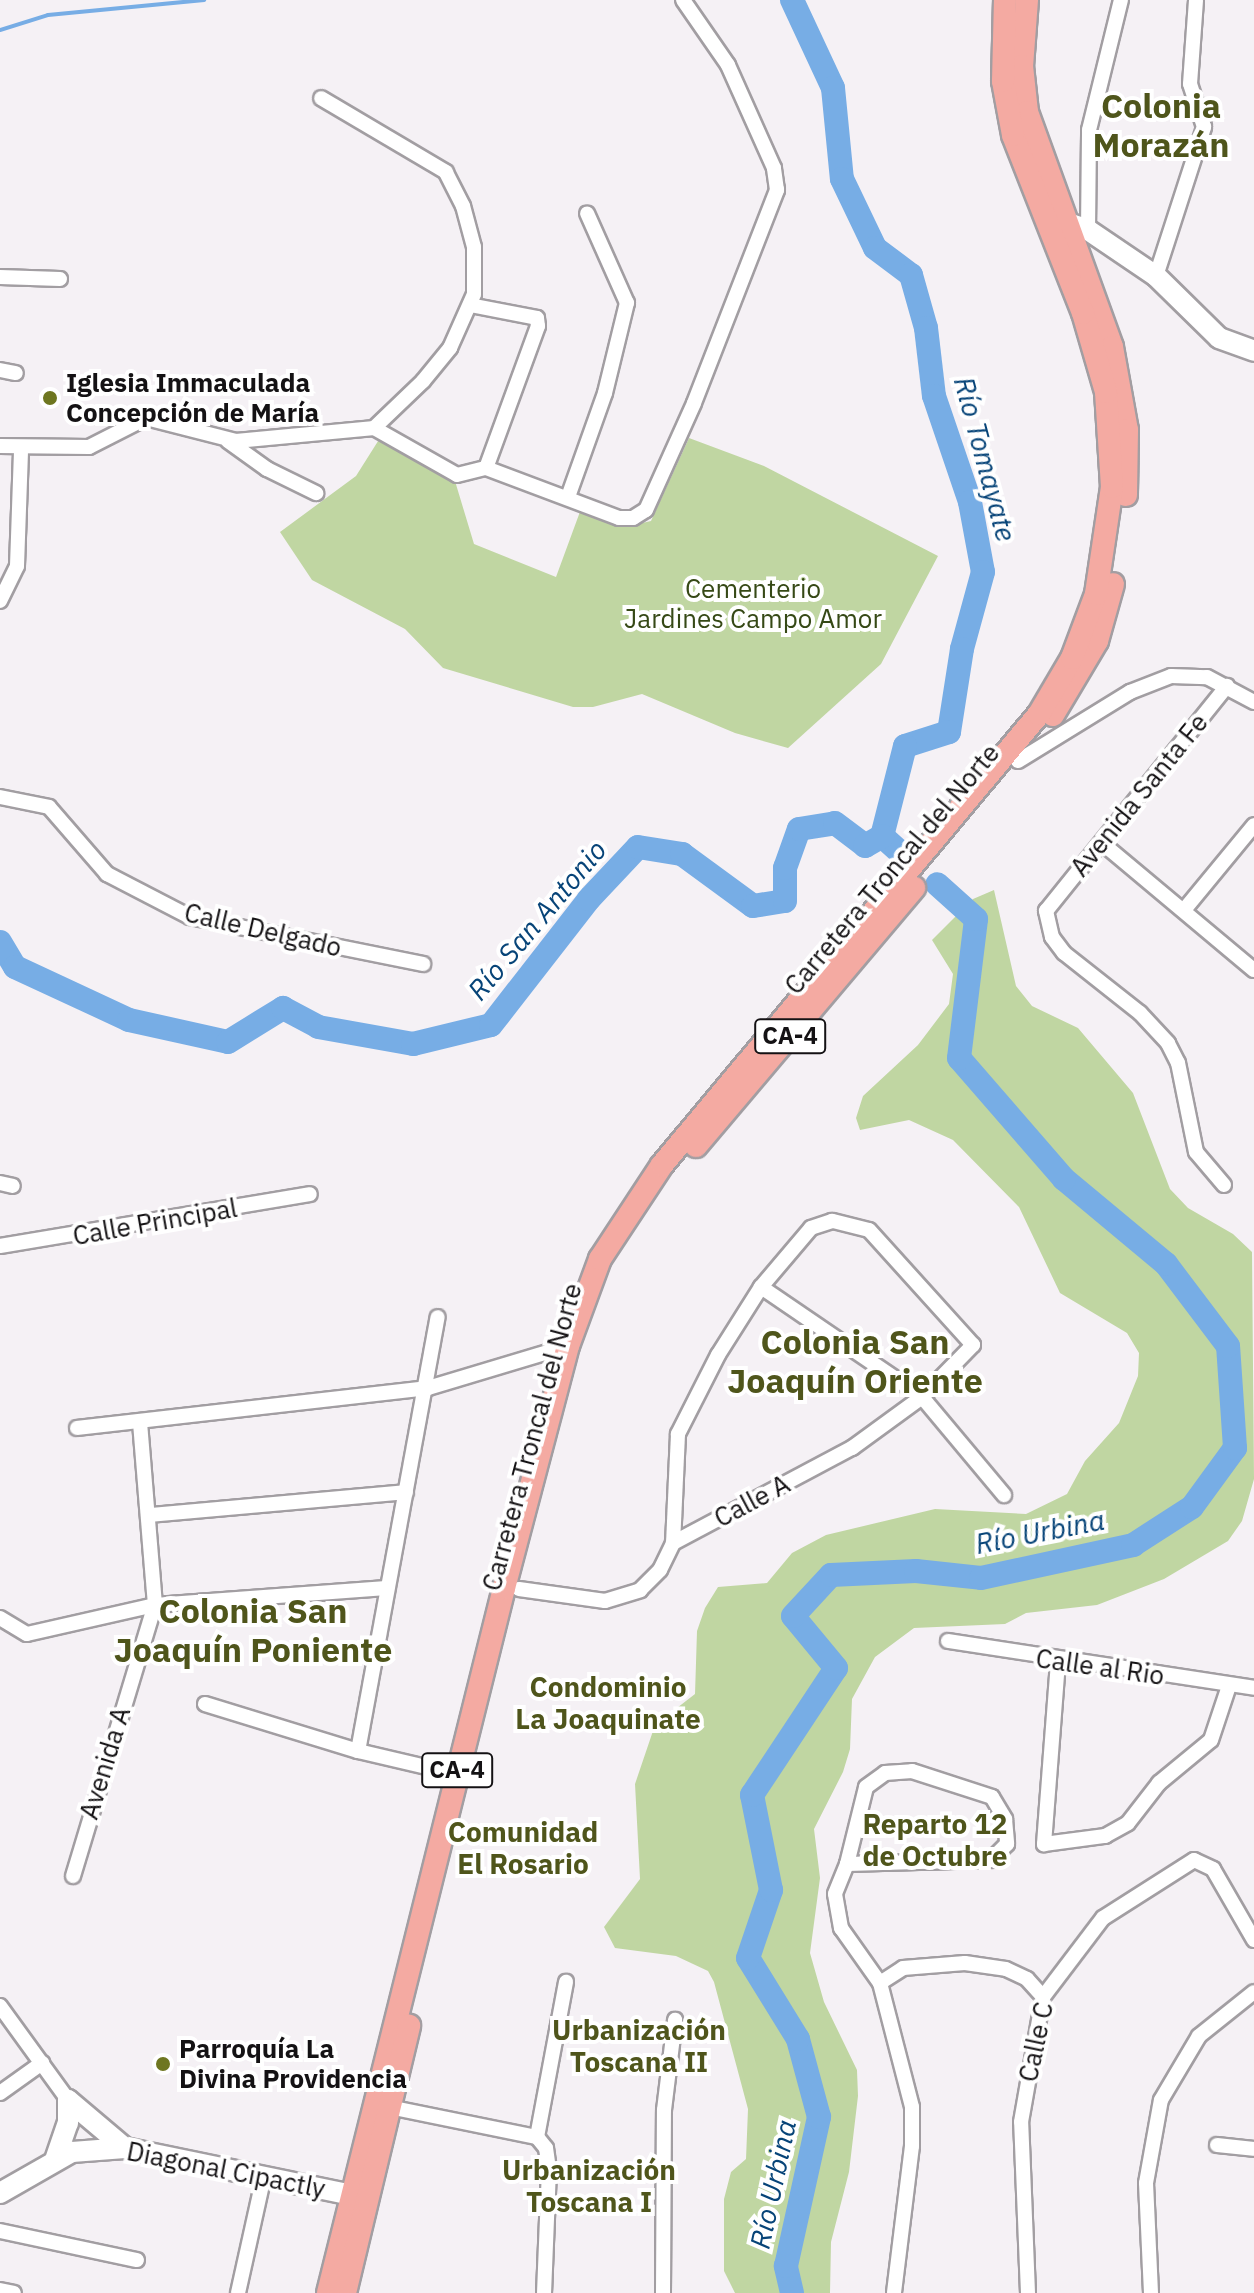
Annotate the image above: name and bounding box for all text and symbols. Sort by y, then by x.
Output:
district label: Colonia Morazán [1093,85,1229,164]
place label: Iglesia Immaculada Concepción de María [66,367,319,428]
water label: Río Tomayate [947,373,1023,545]
marker: Iglesia Immaculada Concepción de María [41,389,59,407]
park label: Cementerio Jardines Campo Amor [624,573,882,634]
street label: Avenida Santa Fe [1064,707,1214,883]
street label: Carretera Troncal del Norte [778,738,1006,1000]
water label: Río San Antonio [461,833,613,1007]
street label: Calle Delgado [181,897,345,963]
road number: CA-4 [754,1016,826,1056]
street label: Calle Principal [70,1192,240,1252]
street label: Carretera Troncal del Norte [476,1280,588,1594]
district label: Colonia San Joaquín Oriente [727,1321,983,1400]
street label: Calle A [709,1468,795,1534]
water label: Río Urbina [972,1503,1108,1561]
district label: Colonia San Joaquín Poniente [114,1590,392,1670]
street label: Calle al Rio [1034,1643,1166,1691]
district label: Condominio La Joaquinate [515,1670,701,1736]
street label: Avenida A [73,1703,137,1823]
road number: CA-4 [421,1750,493,1790]
district label: Reparto 12 de Octubre [862,1807,1008,1873]
district label: Comunidad El Rosario [448,1815,598,1881]
street label: Calle C [1012,1999,1060,2085]
district label: Urbanización Toscana II [552,2013,726,2079]
place label: Parroquía La Divina Providencia [179,2033,407,2094]
marker: Parroquía La Divina Providencia [154,2055,172,2073]
water label: Río Urbina [743,2116,803,2252]
street label: Diagonal Cipactly [124,2135,328,2205]
district label: Urbanización Toscana I [502,2153,676,2219]

